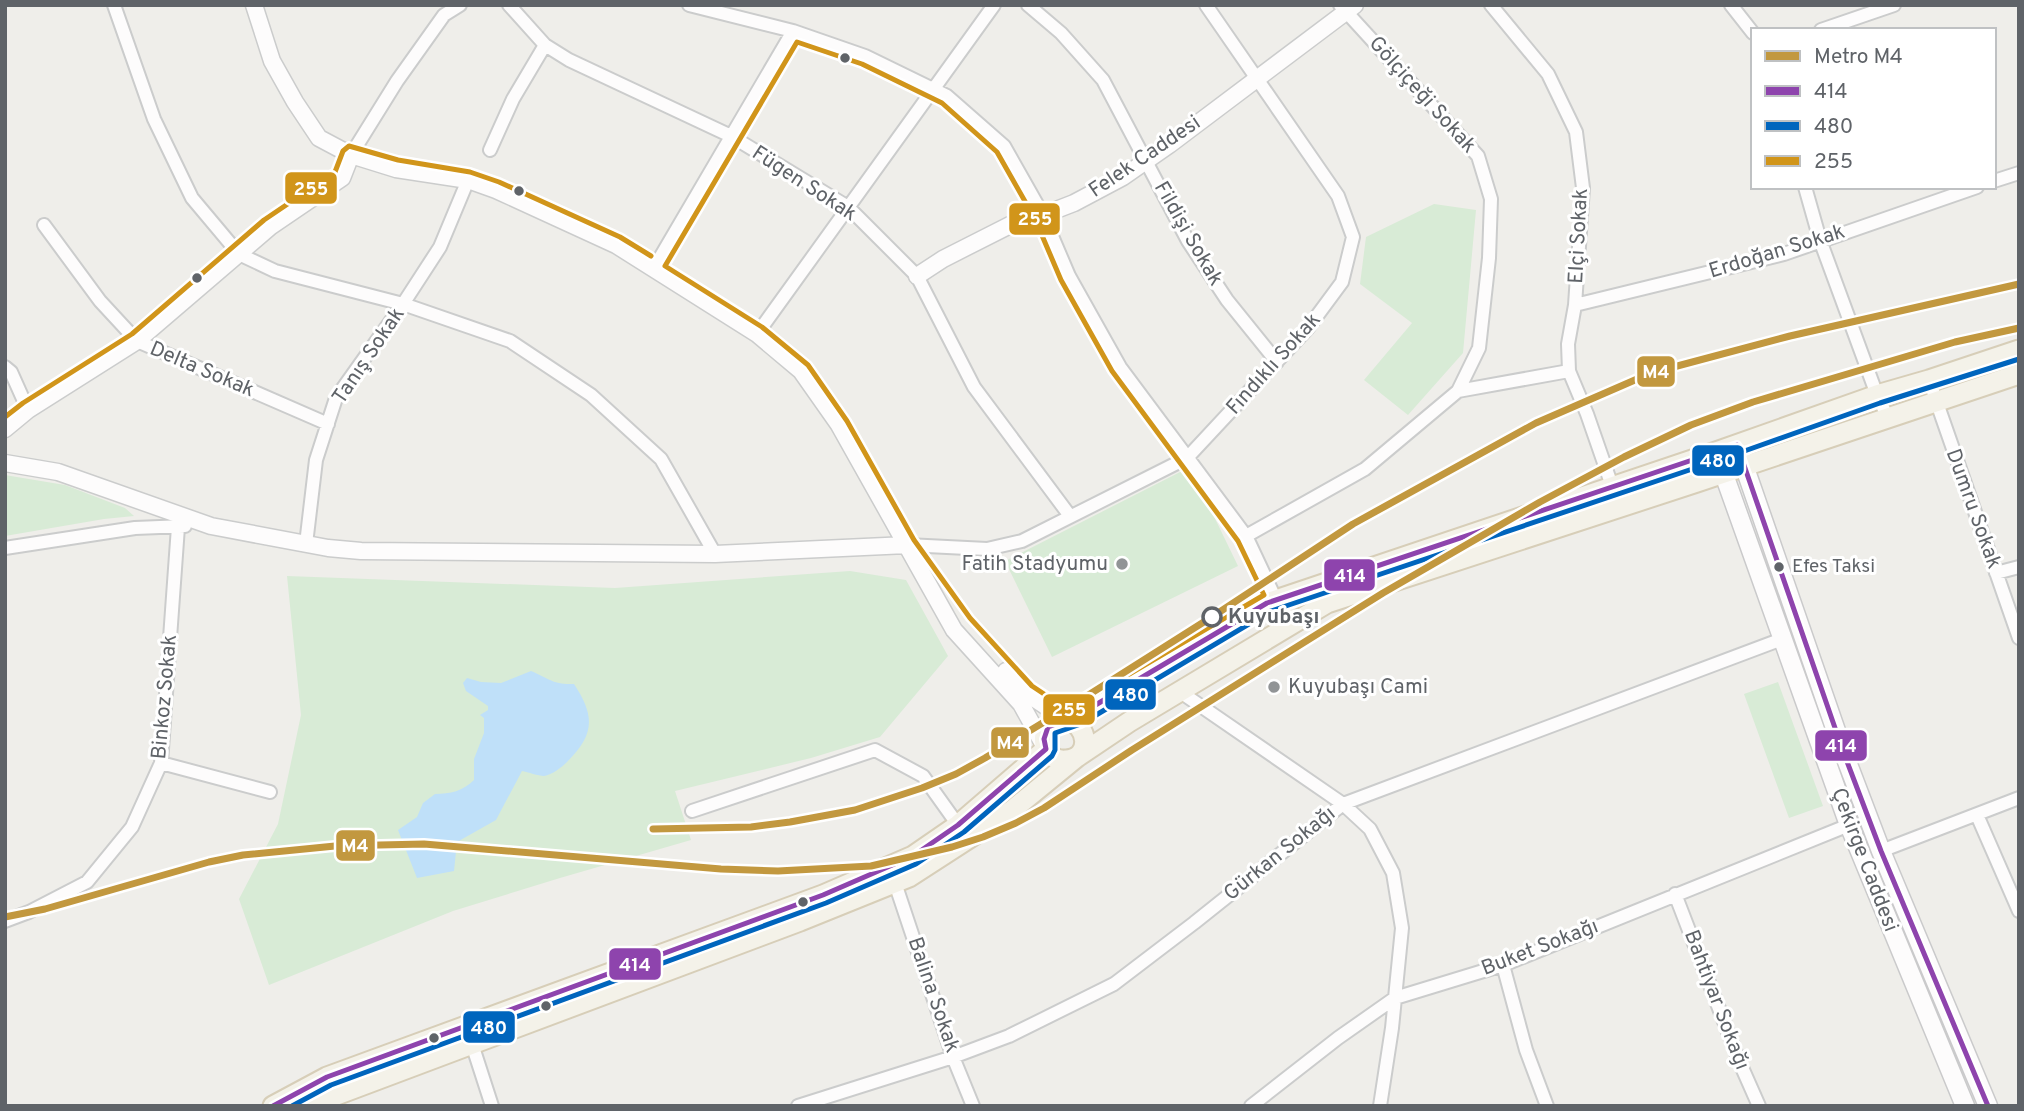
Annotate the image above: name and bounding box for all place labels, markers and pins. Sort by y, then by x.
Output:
unlabelled marker [838,51,852,65]
unlabelled marker [512,184,526,198]
unlabelled marker [190,271,204,285]
place label: Fatih Stadyumu [962,551,1108,578]
place label: Efes Taksi [1792,555,1875,579]
marker: Fatih Stadyumu [1114,556,1130,572]
marker: Efes Taksi [1772,560,1786,574]
place label: Kuyubaşı [1228,604,1319,631]
marker: Kuyubaşı [1202,607,1222,627]
place label: Kuyubaşı Cami [1288,674,1428,701]
marker: Kuyubaşı Cami [1266,679,1282,695]
unlabelled marker [796,895,810,909]
unlabelled marker [539,999,553,1013]
unlabelled marker [427,1031,441,1045]

